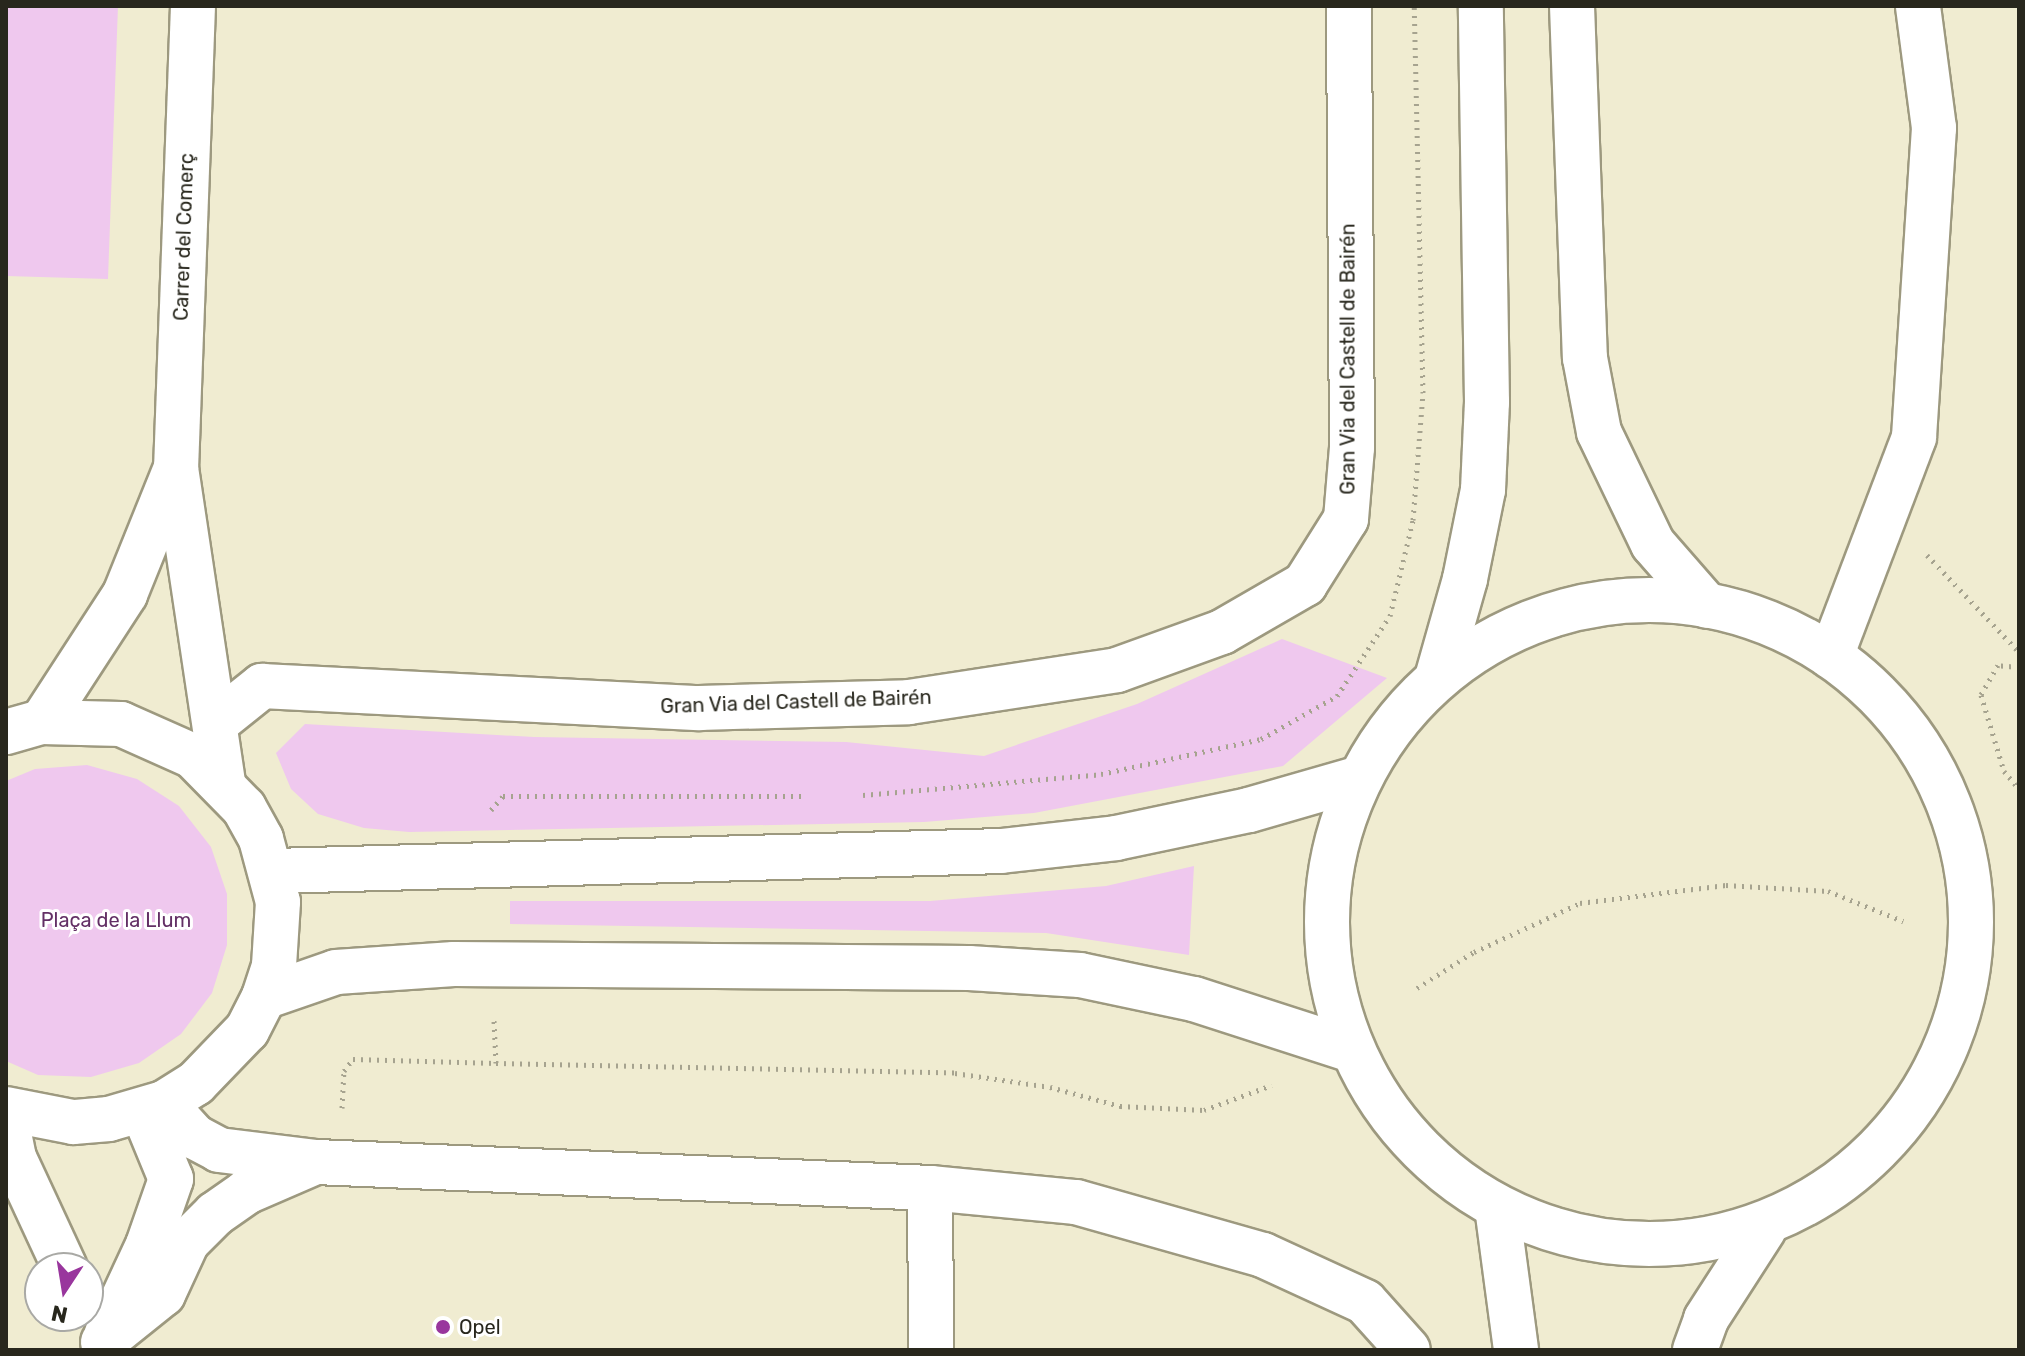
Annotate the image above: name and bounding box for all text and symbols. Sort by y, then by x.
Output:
street label: Carrer del Comerç [169,153,199,321]
street label: Gran Via del Castell de Bairén [1336,223,1360,495]
street label: Gran Via del Castell de Bairén [660,685,932,719]
park label: Plaça de la Llum [41,908,191,932]
north arrow [24,1252,104,1332]
text: N [49,1299,70,1329]
place label: Opel [459,1315,501,1339]
marker: Opel [434,1318,452,1336]

